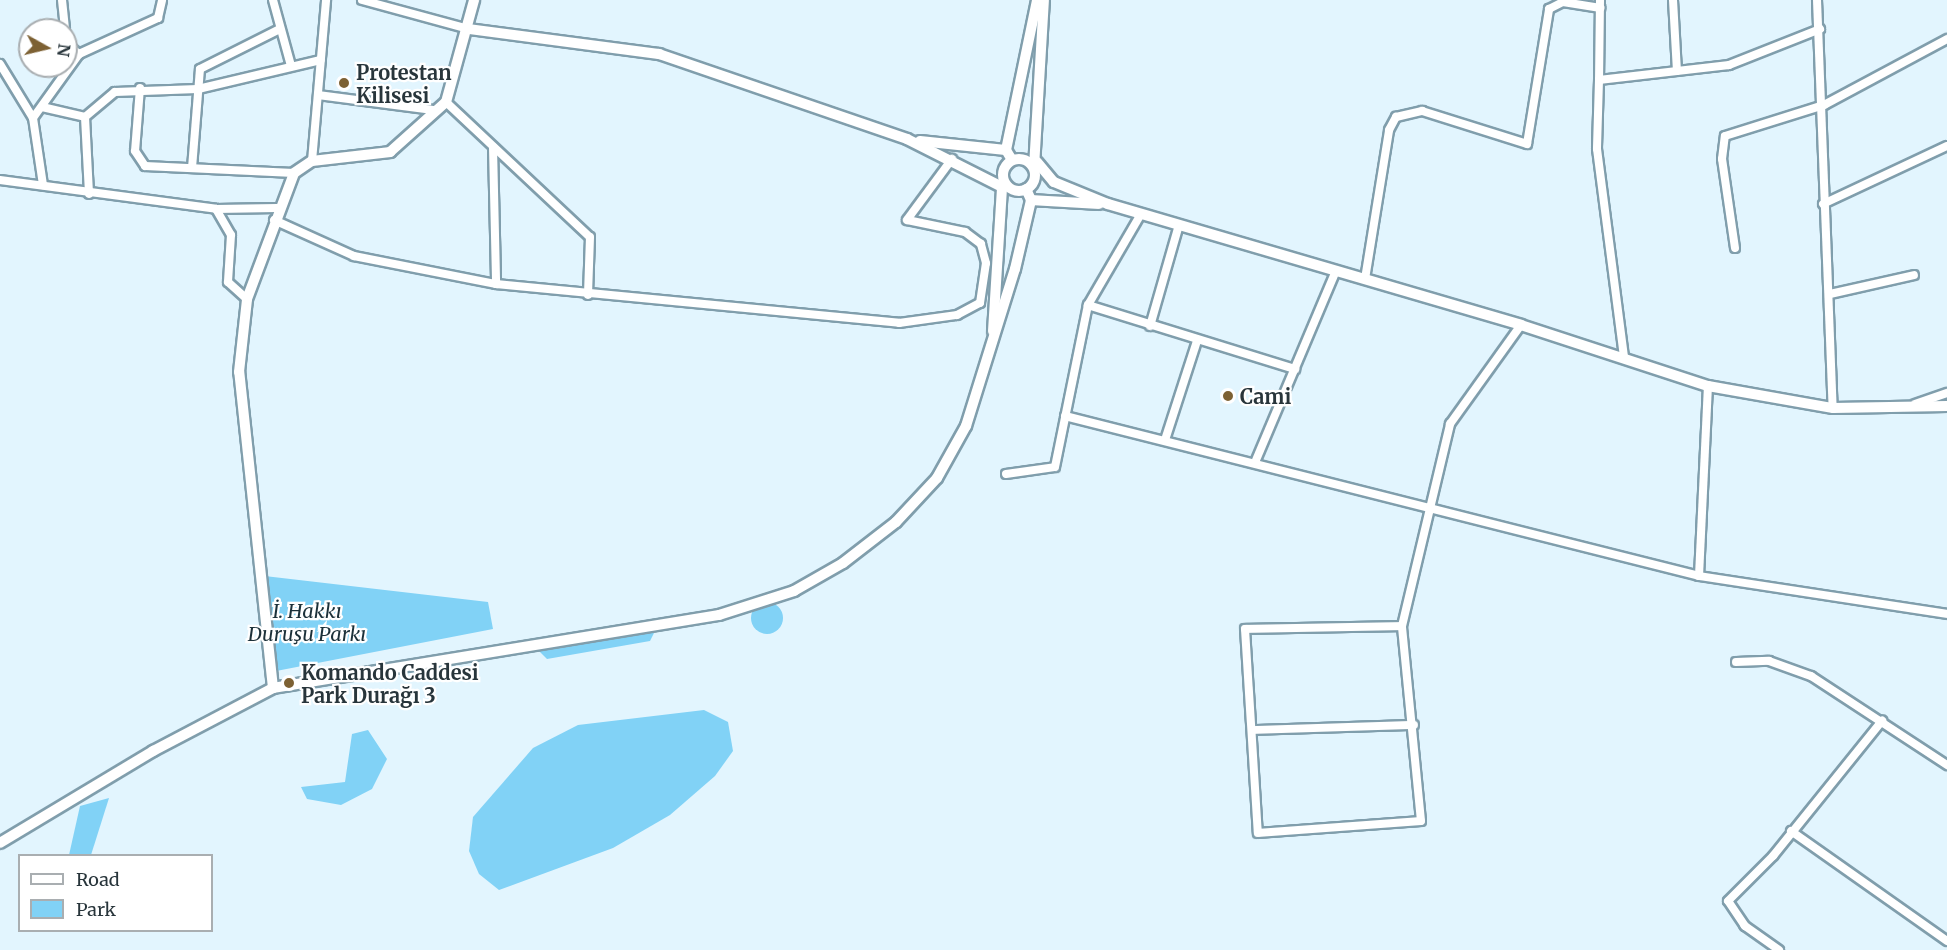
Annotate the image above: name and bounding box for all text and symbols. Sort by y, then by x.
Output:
north arrow [18,18,78,78]
text: N [53,43,75,58]
place label: Protestan Kilisesi [356,60,452,107]
marker: Protestan Kilisesi [337,76,351,90]
place label: Cami [1240,384,1291,408]
marker: Cami [1221,389,1235,403]
park label: İ. Hakkı Duruşu Parkı [248,599,366,646]
place label: Komando Caddesi Park Durağı 3 [301,660,478,707]
marker: Komando Caddesi Park Durağı 3 [282,676,296,690]
legend [18,854,213,932]
text: Road [76,868,120,891]
text: Park [76,898,116,921]

